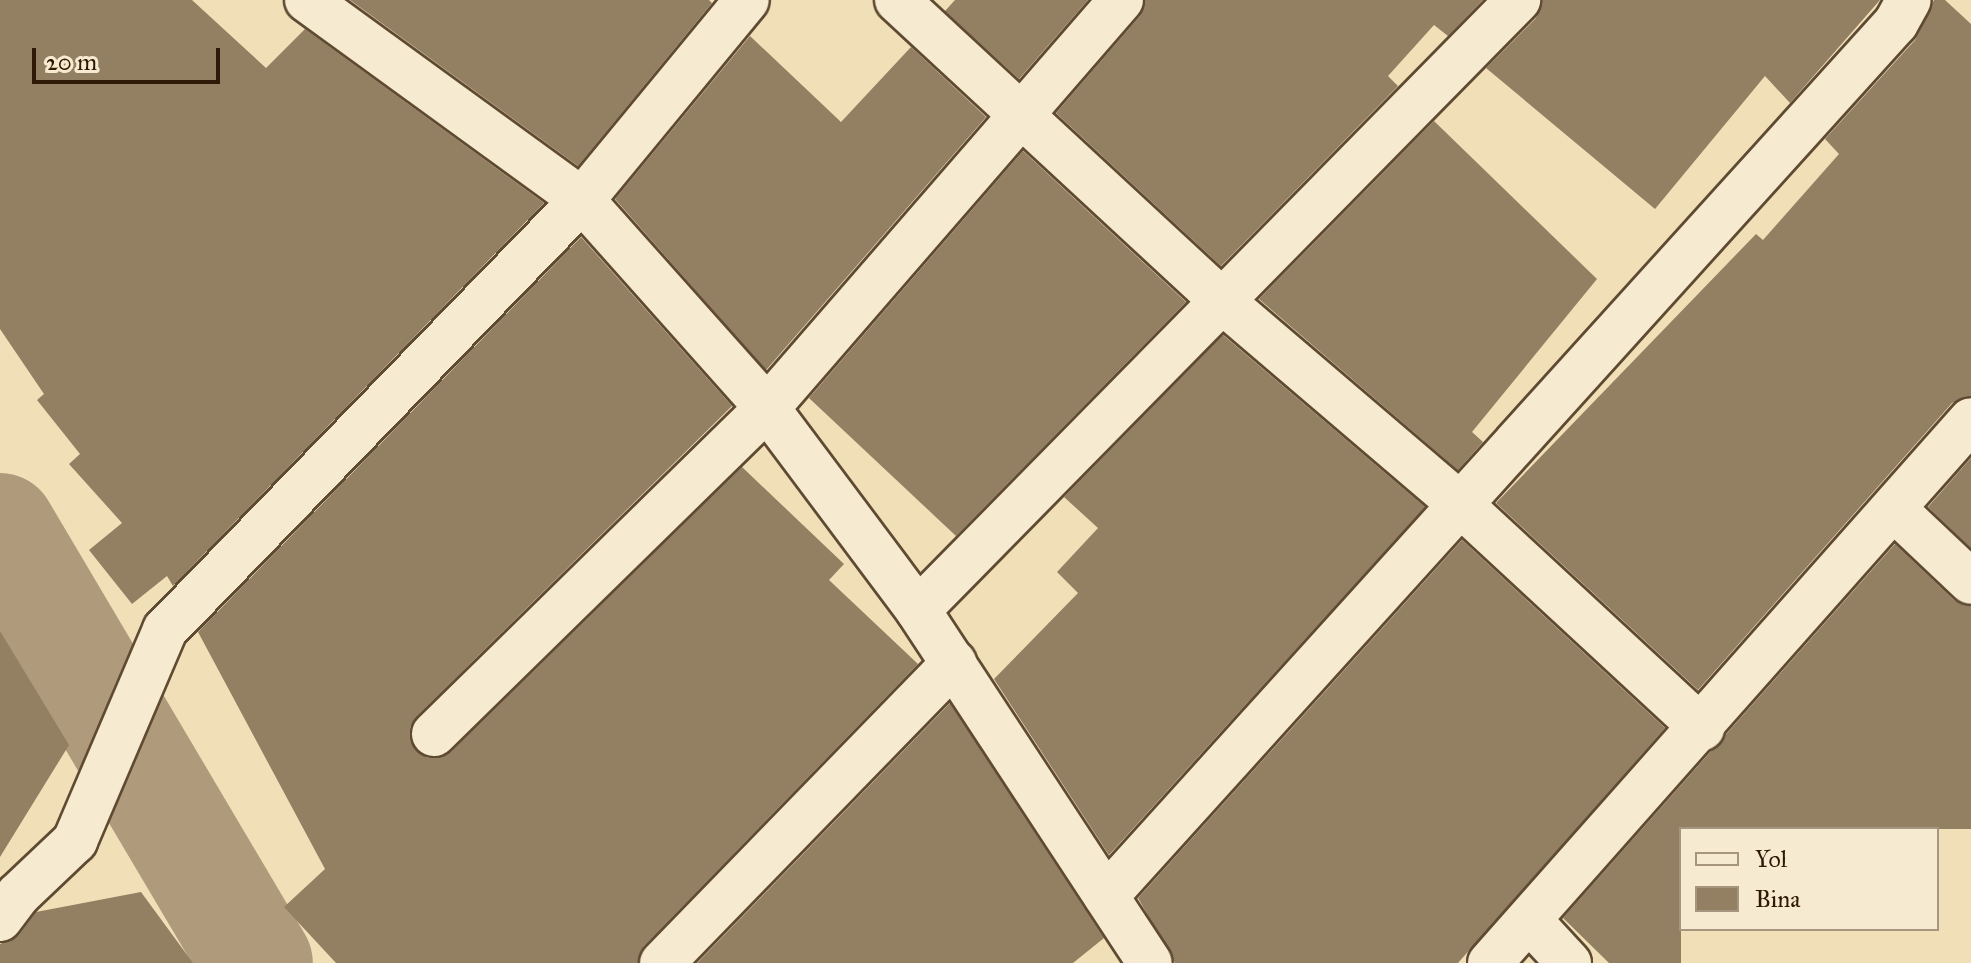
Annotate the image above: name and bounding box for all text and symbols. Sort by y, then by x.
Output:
scale bar [36,32,224,82]
text: 20 m [46,47,97,77]
legend [1679,827,1939,931]
text: Yol [1755,844,1787,874]
text: Bina [1755,884,1801,914]

